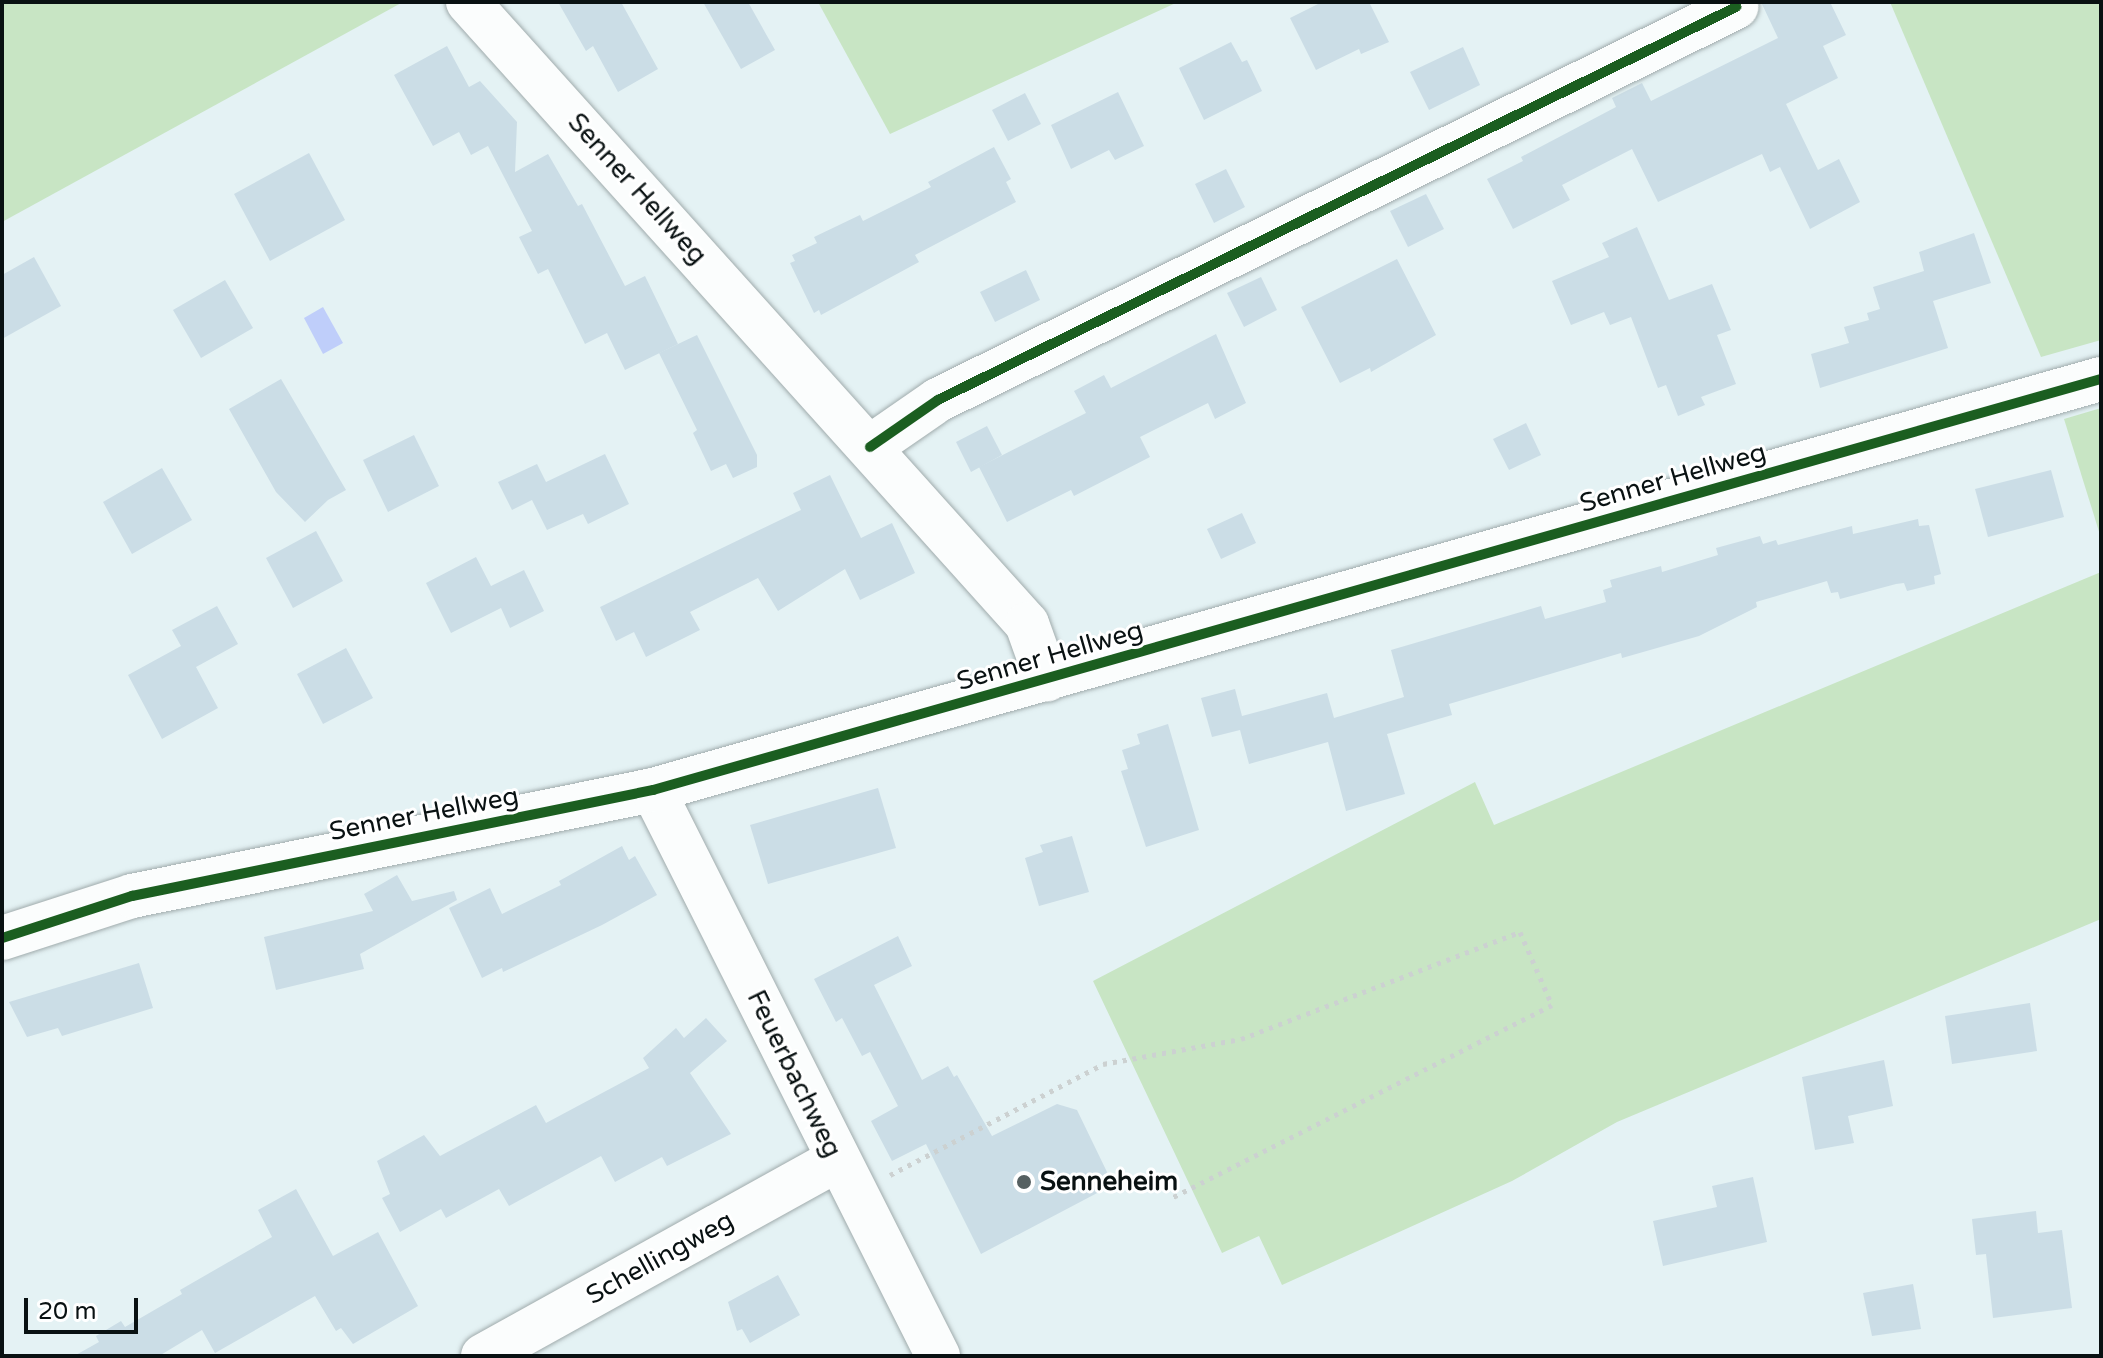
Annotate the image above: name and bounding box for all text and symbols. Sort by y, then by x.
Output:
street label: Senner Hellweg [561,107,713,271]
street label: Senner Hellweg [1576,437,1770,519]
street label: Senner Hellweg [953,615,1147,697]
street label: Senner Hellweg [327,780,521,848]
street label: Feuerbachweg [740,985,848,1163]
place label: Senneheim [1040,1166,1178,1198]
marker: Senneheim [1015,1173,1033,1191]
street label: Schellingweg [581,1205,739,1311]
scale bar [28,1282,142,1332]
text: 20 m [38,1297,96,1326]

